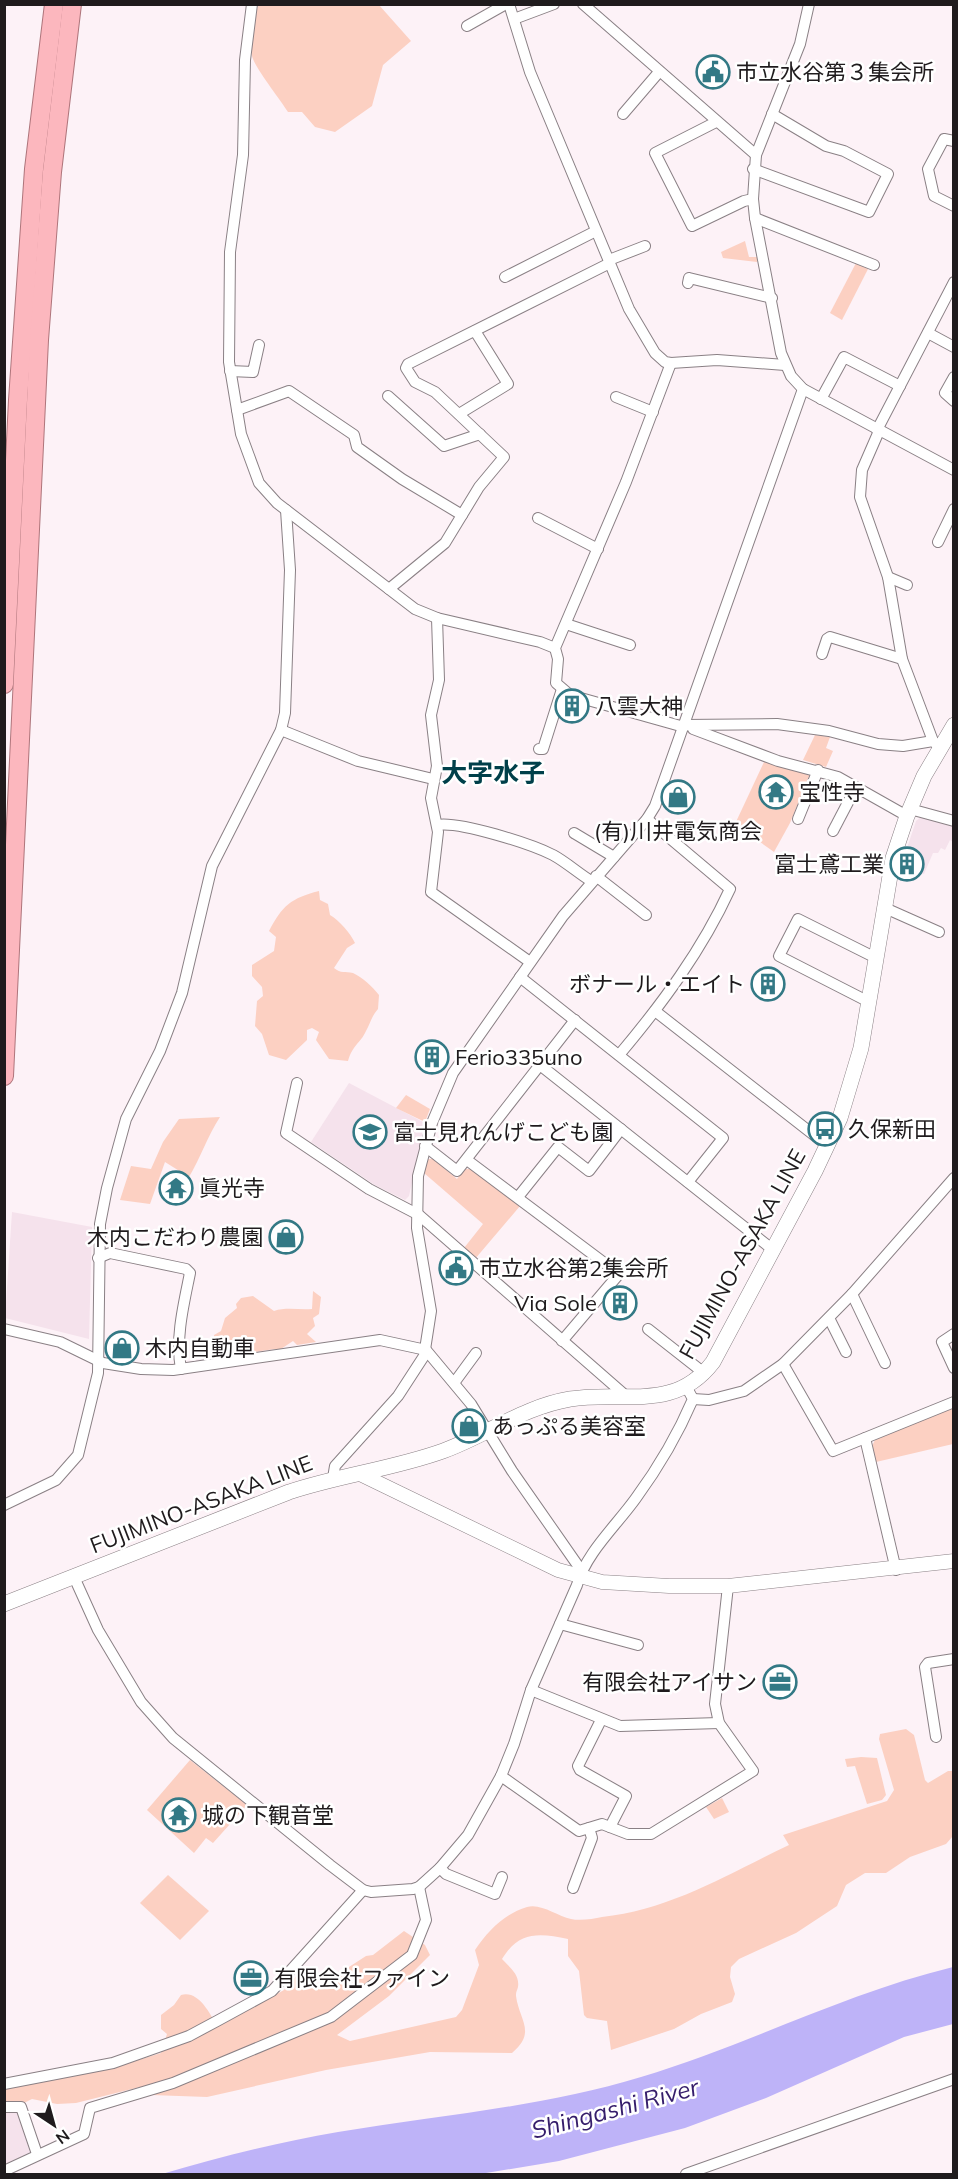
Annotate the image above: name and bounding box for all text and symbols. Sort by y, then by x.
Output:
public building icon: 市立水谷第３集会所 [695,54,731,90]
place label: 市立水谷第３集会所 [736,58,934,86]
building icon: 八雲大神 [554,688,590,724]
place label: 八雲大神 [595,692,683,720]
district label: 大字水子 [441,756,545,789]
temple icon: 宝性寺 [758,774,794,810]
place label: 宝性寺 [799,778,865,806]
shop icon: (有)川井電気商会 [660,779,696,815]
place label: (有)川井電気商会 [594,817,762,845]
building icon: 富士鳶工業 [889,846,925,882]
place label: 富士鳶工業 [774,850,884,878]
building icon: ボナール・エイト [750,966,786,1002]
place label: ボナール・エイト [569,970,745,998]
building icon: Ferio335uno [414,1039,450,1075]
place label: Ferio335uno [455,1043,582,1071]
bus stop icon: 久保新田 [807,1111,843,1147]
school or university icon: 富士見れんげこども園 [352,1114,388,1150]
place label: 久保新田 [848,1115,936,1143]
place label: 富士見れんげこども園 [393,1118,613,1146]
street label: FUJIMINO-ASAKA LINE [673,1144,811,1364]
temple icon: 眞光寺 [158,1170,194,1206]
place label: 眞光寺 [199,1174,265,1202]
shop icon: 木内こだわり農園 [268,1219,304,1255]
place label: 木内こだわり農園 [87,1223,263,1251]
public building icon: 市立水谷第2集会所 [438,1250,474,1286]
place label: 市立水谷第2集会所 [479,1254,668,1282]
building icon: Via Sole [602,1285,638,1321]
place label: Via Sole [514,1289,597,1317]
shop icon: 木内自動車 [104,1330,140,1366]
place label: 木内自動車 [145,1334,255,1362]
shop icon: あっぷる美容室 [451,1408,487,1444]
place label: あっぷる美容室 [492,1412,646,1440]
street label: FUJIMINO-ASAKA LINE [86,1449,316,1559]
office icon: 有限会社アイサン [762,1664,798,1700]
place label: 有限会社アイサン [582,1668,757,1696]
temple icon: 城の下観音堂 [161,1797,197,1833]
place label: 城の下観音堂 [202,1801,334,1829]
office icon: 有限会社ファイン [233,1960,269,1996]
place label: 有限会社ファイン [274,1964,450,1992]
water label: Shingashi River [528,2071,703,2145]
north arrow [24,2095,84,2155]
text: N [52,2125,74,2149]

